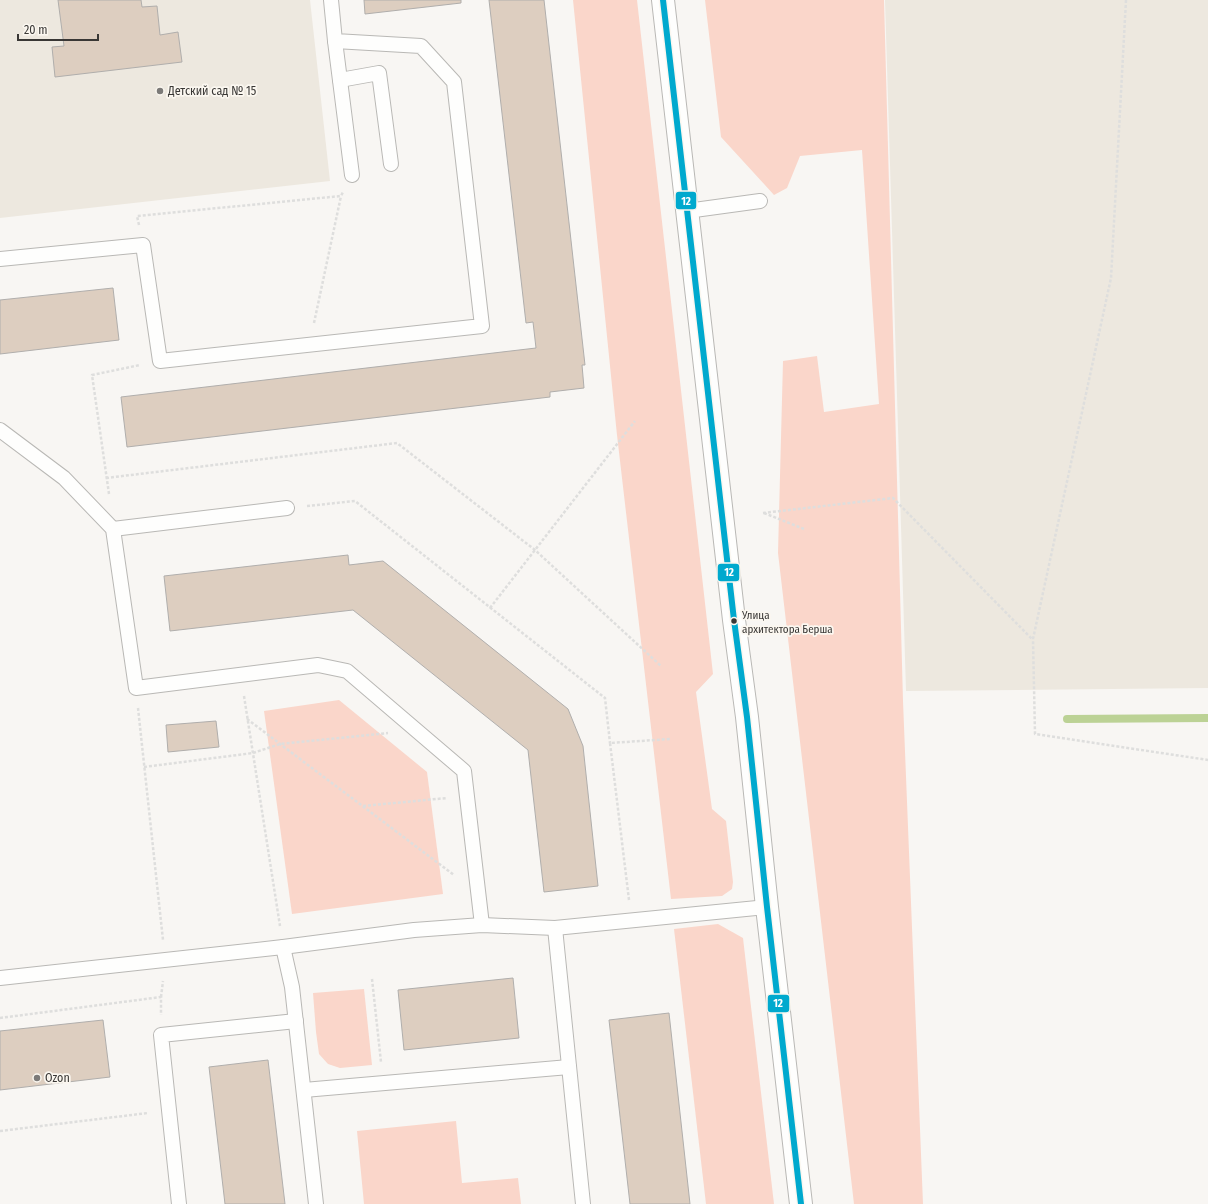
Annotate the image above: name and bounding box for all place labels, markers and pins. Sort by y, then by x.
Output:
place label: Детский сад № 15 [167,84,257,98]
marker: Детский сад № 15 [155,86,165,96]
place label: Улица архитектора Берша [741,609,833,636]
marker: Улица архитектора Берша [729,616,739,626]
place label: Ozon [45,1071,70,1085]
marker: Ozon [32,1073,42,1083]

